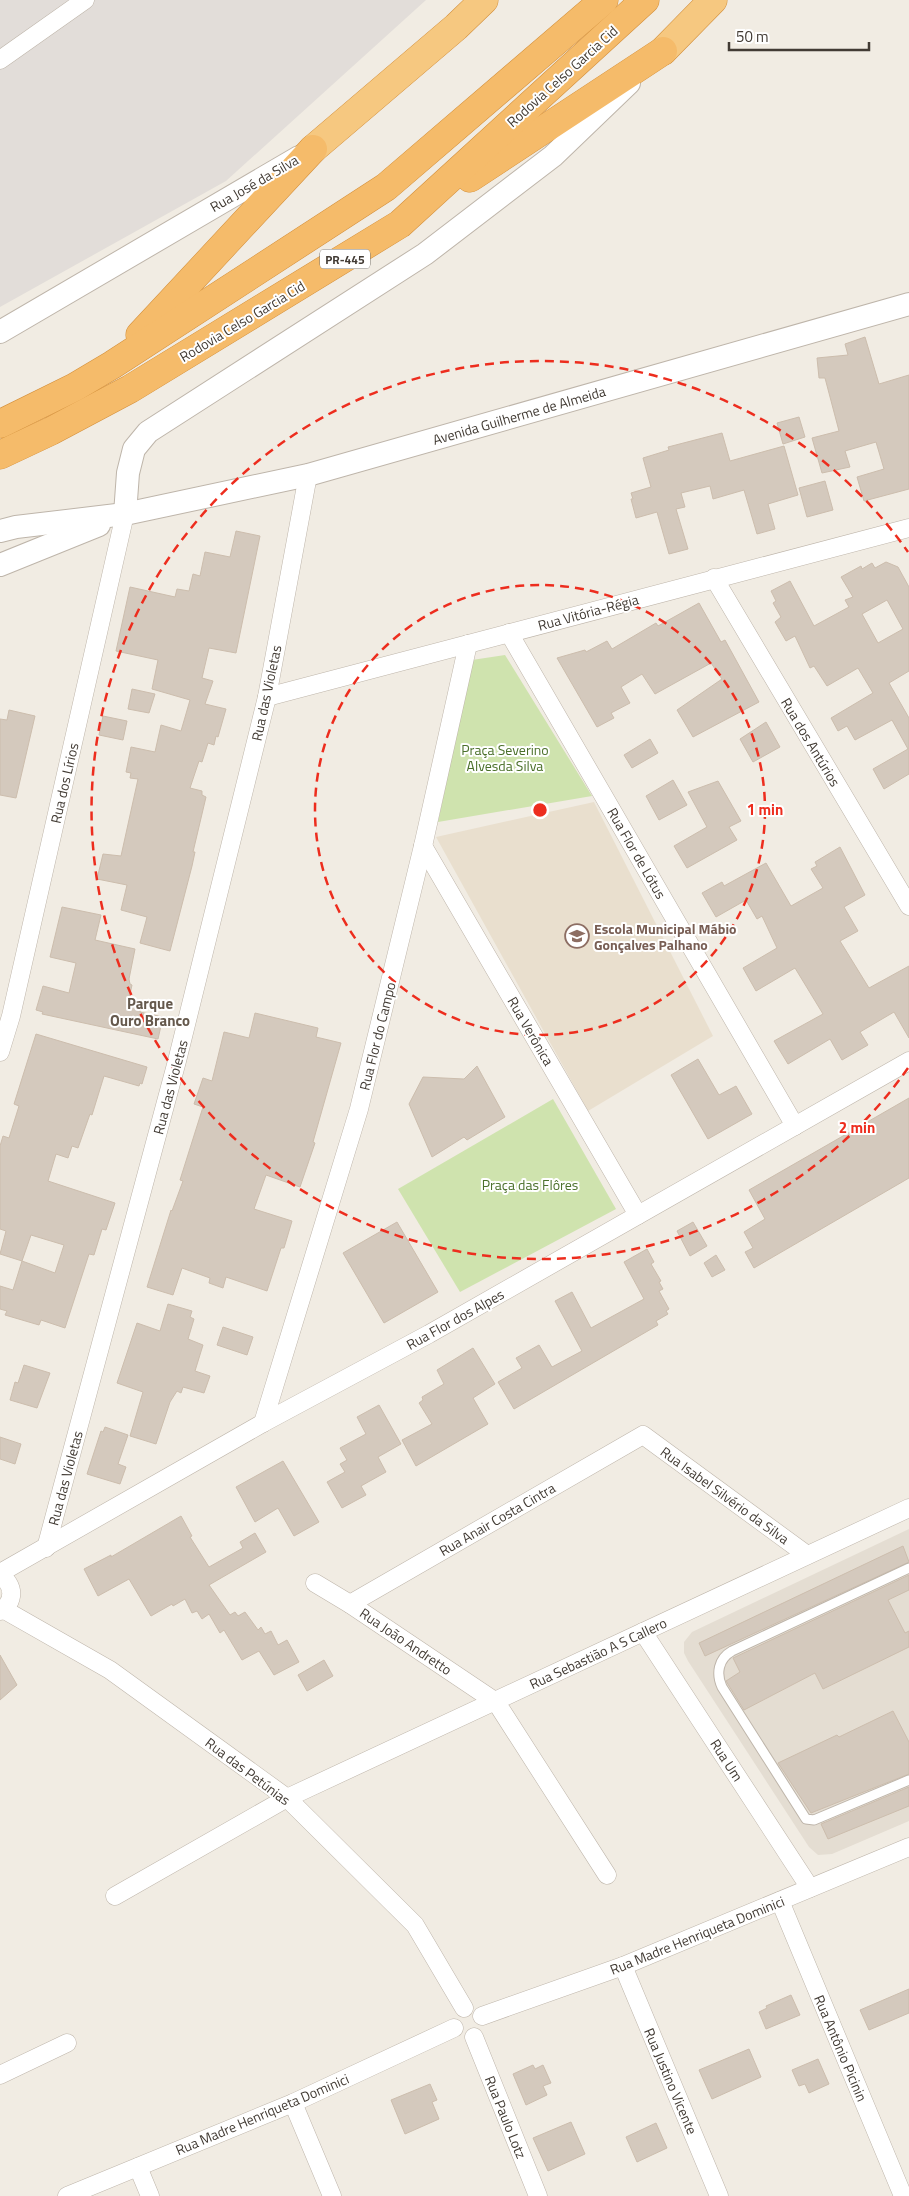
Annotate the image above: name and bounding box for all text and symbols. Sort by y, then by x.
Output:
street label: Rodovia Celso Garcia Cid [502,20,622,132]
scale bar [729,20,869,52]
text: 50 m [736,25,769,48]
street label: Rua José da Silva [206,149,302,217]
road number: PR-445 [320,250,370,268]
street label: Rodovia Celso Garcia Cid [175,275,309,367]
street label: Avenida Guilherme de Almeida [430,380,608,450]
street label: Rua Vitória-Régia [535,588,641,636]
street label: Rua das Violetas [246,643,286,743]
street label: Rua dos Antúrios [776,694,846,790]
park label: Praça Severino Alvesda Silva [461,739,549,776]
street label: Rua dos Lírios [45,741,83,825]
text: 1 min [747,798,783,821]
centre of rings [531,801,549,819]
street label: Rua Flor de Lótus [602,803,672,903]
place label: Escola Municipal Mábio Gonçalves Palhano [594,918,736,955]
school or university icon: Escola Municipal Mábio Gonçalves Palhano [564,923,590,949]
street label: Rua Flor do Campo [353,980,401,1092]
district label: Parque Ouro Branco [110,992,190,1032]
street label: Rua Verônica [503,993,559,1069]
street label: Rua das Violetas [147,1037,193,1137]
text: 2 min [839,1116,875,1139]
park label: Praça das Flôres [482,1174,578,1195]
street label: Rua Flor dos Alpes [402,1283,508,1355]
street label: Rua das Violetas [42,1428,88,1528]
street label: Rua Isabel Silvério da Silva [656,1441,794,1549]
street label: Rua Anair Costa Cintra [435,1477,559,1561]
street label: Rua João Andretto [356,1602,456,1680]
street label: Rua Sebastião A S Callero [526,1612,670,1694]
street label: Rua das Petúnias [201,1732,295,1810]
street label: Rua Um [705,1735,749,1785]
street label: Rua Madre Henriqueta Dominici [606,1890,788,1980]
street label: Rua Antônio Picinin [809,1991,873,2105]
street label: Rua Justino Vicente [639,2025,703,2137]
street label: Rua Madre Henriqueta Dominici [172,2068,352,2160]
street label: Rua Paulo Lotz [480,2072,532,2162]

